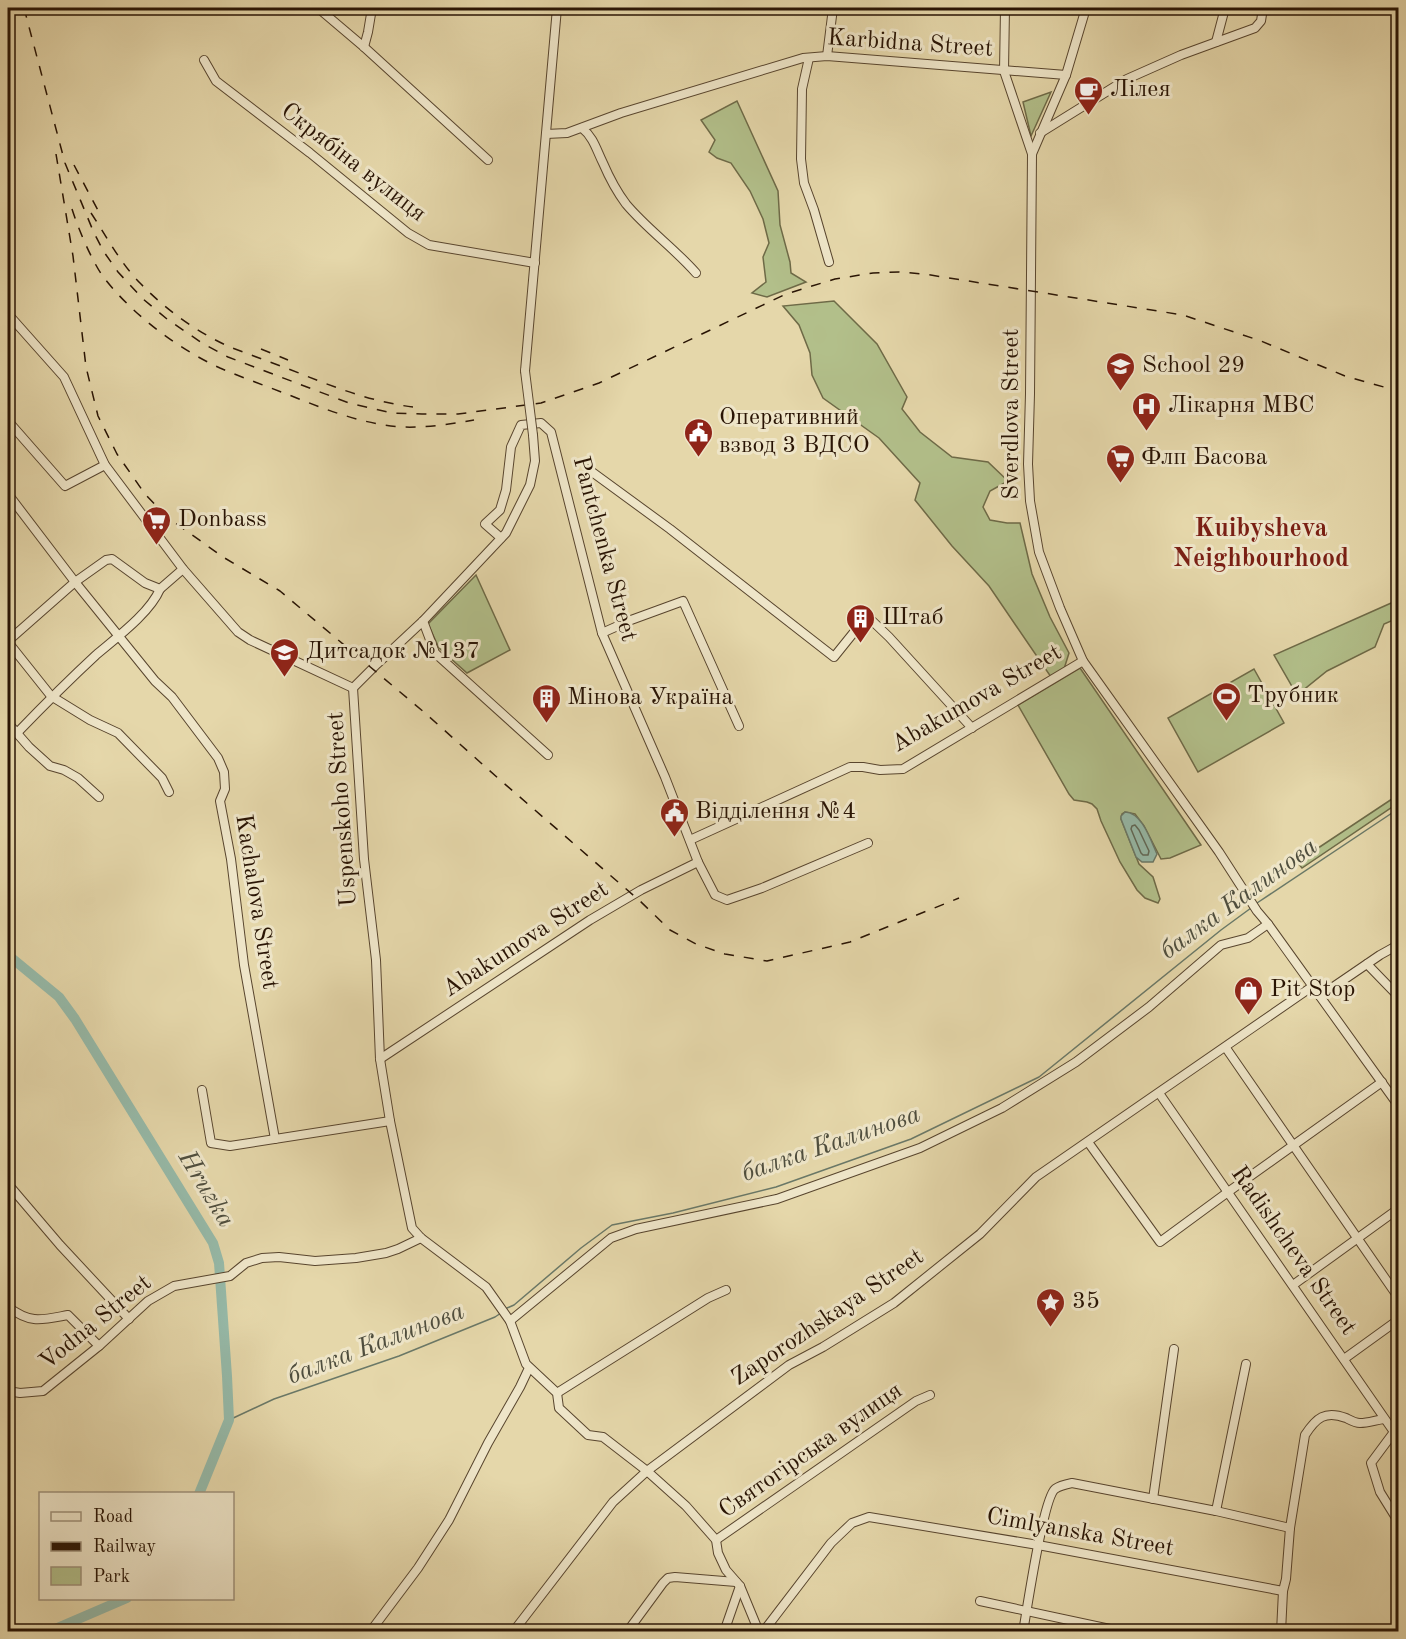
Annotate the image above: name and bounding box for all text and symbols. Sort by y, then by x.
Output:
street label: Karbidna Street [826,26,994,62]
cafe icon: Лілея [1073,74,1105,116]
place label: Лілея [1110,78,1171,102]
street label: Скрябіна вулиця [276,99,430,227]
street label: Sverdlova Street [1000,328,1024,500]
school or university icon: School 29 [1105,350,1137,392]
place label: School 29 [1142,354,1245,378]
hospital icon: Лікарня МВС [1131,390,1163,432]
place label: Лікарня МВС [1168,394,1315,418]
place label: Оперативний взвод 3 ВДСО [719,406,869,458]
public building icon: Оперативний взвод 3 ВДСО [682,416,714,458]
supermarket icon: Флп Басова [1104,442,1136,484]
place label: Флп Басова [1141,446,1268,470]
street label: Pantchenka Street [568,454,640,644]
supermarket icon: Donbass [141,504,173,546]
place label: Donbass [178,508,267,532]
district label: Kuibysheva Neighbourhood [1173,516,1349,572]
building icon: Штаб [845,602,877,644]
place label: Штаб [882,606,944,630]
school or university icon: Дитсадок №137 [269,636,301,678]
place label: Дитсадок №137 [306,640,480,664]
street label: Abakumova Street [888,641,1066,757]
sports icon: Трубник [1210,680,1242,722]
building icon: Мінова Україна [530,682,562,724]
place label: Трубник [1247,684,1339,708]
place label: Мінова Україна [567,686,733,710]
street label: Uspenskoho Street [324,711,362,907]
public building icon: Відділення №4 [658,796,690,838]
place label: Відділення №4 [695,800,856,824]
street label: Kachalova Street [230,813,282,991]
water label: балка Калинова [1156,833,1322,965]
street label: Abakumova Street [439,878,613,1002]
shop icon: Pit Stop [1233,974,1265,1016]
place label: Pit Stop [1270,978,1356,1002]
water label: балка Калинова [738,1101,924,1187]
water label: Hruzka [172,1145,239,1232]
street label: Radishcheva Street [1226,1162,1360,1340]
street label: Zaporozhskaya Street [728,1245,928,1391]
street label: Vodna Street [36,1271,156,1375]
place icon: 35 [1035,1286,1067,1328]
place label: 35 [1072,1290,1100,1314]
water label: балка Калинова [284,1298,468,1390]
street label: Святогірська вулиця [715,1379,907,1523]
legend [39,1492,234,1600]
street label: Cimlyanska Street [984,1505,1176,1561]
text: Road [93,1508,133,1526]
text: Railway [93,1538,156,1556]
text: Park [93,1568,130,1586]

